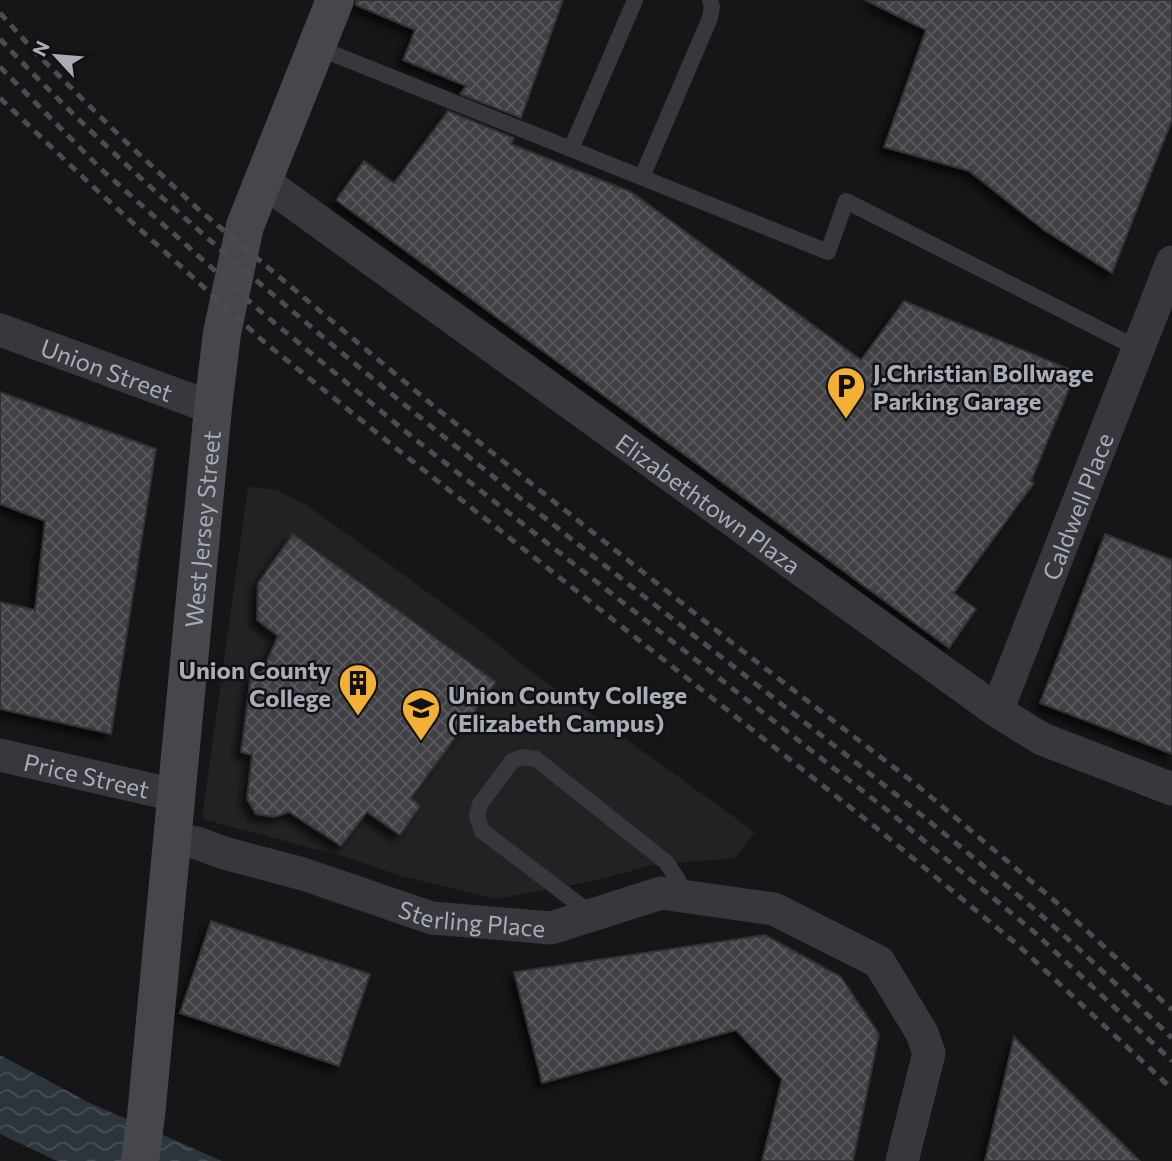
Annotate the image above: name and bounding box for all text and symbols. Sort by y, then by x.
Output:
north arrow [21,21,91,91]
text: N [27,37,54,60]
street label: Union Street [37,332,177,407]
place label: J.Christian Bollwage Parking Garage [873,358,1094,415]
parking icon: J.Christian Bollwage Parking Garage [825,365,867,420]
street label: Elizabethtown Plaza [611,427,807,579]
street label: Caldwell Place [1035,428,1119,584]
street label: West Jersey Street [178,429,225,629]
place label: Union County College [179,655,331,712]
building icon: Union County College [337,662,379,717]
place label: Union County College (Elizabeth Campus) [448,680,687,737]
school or university icon: Union County College (Elizabeth Campus) [400,687,442,742]
street label: Price Street [21,746,152,803]
street label: Sterling Place [395,893,547,942]

